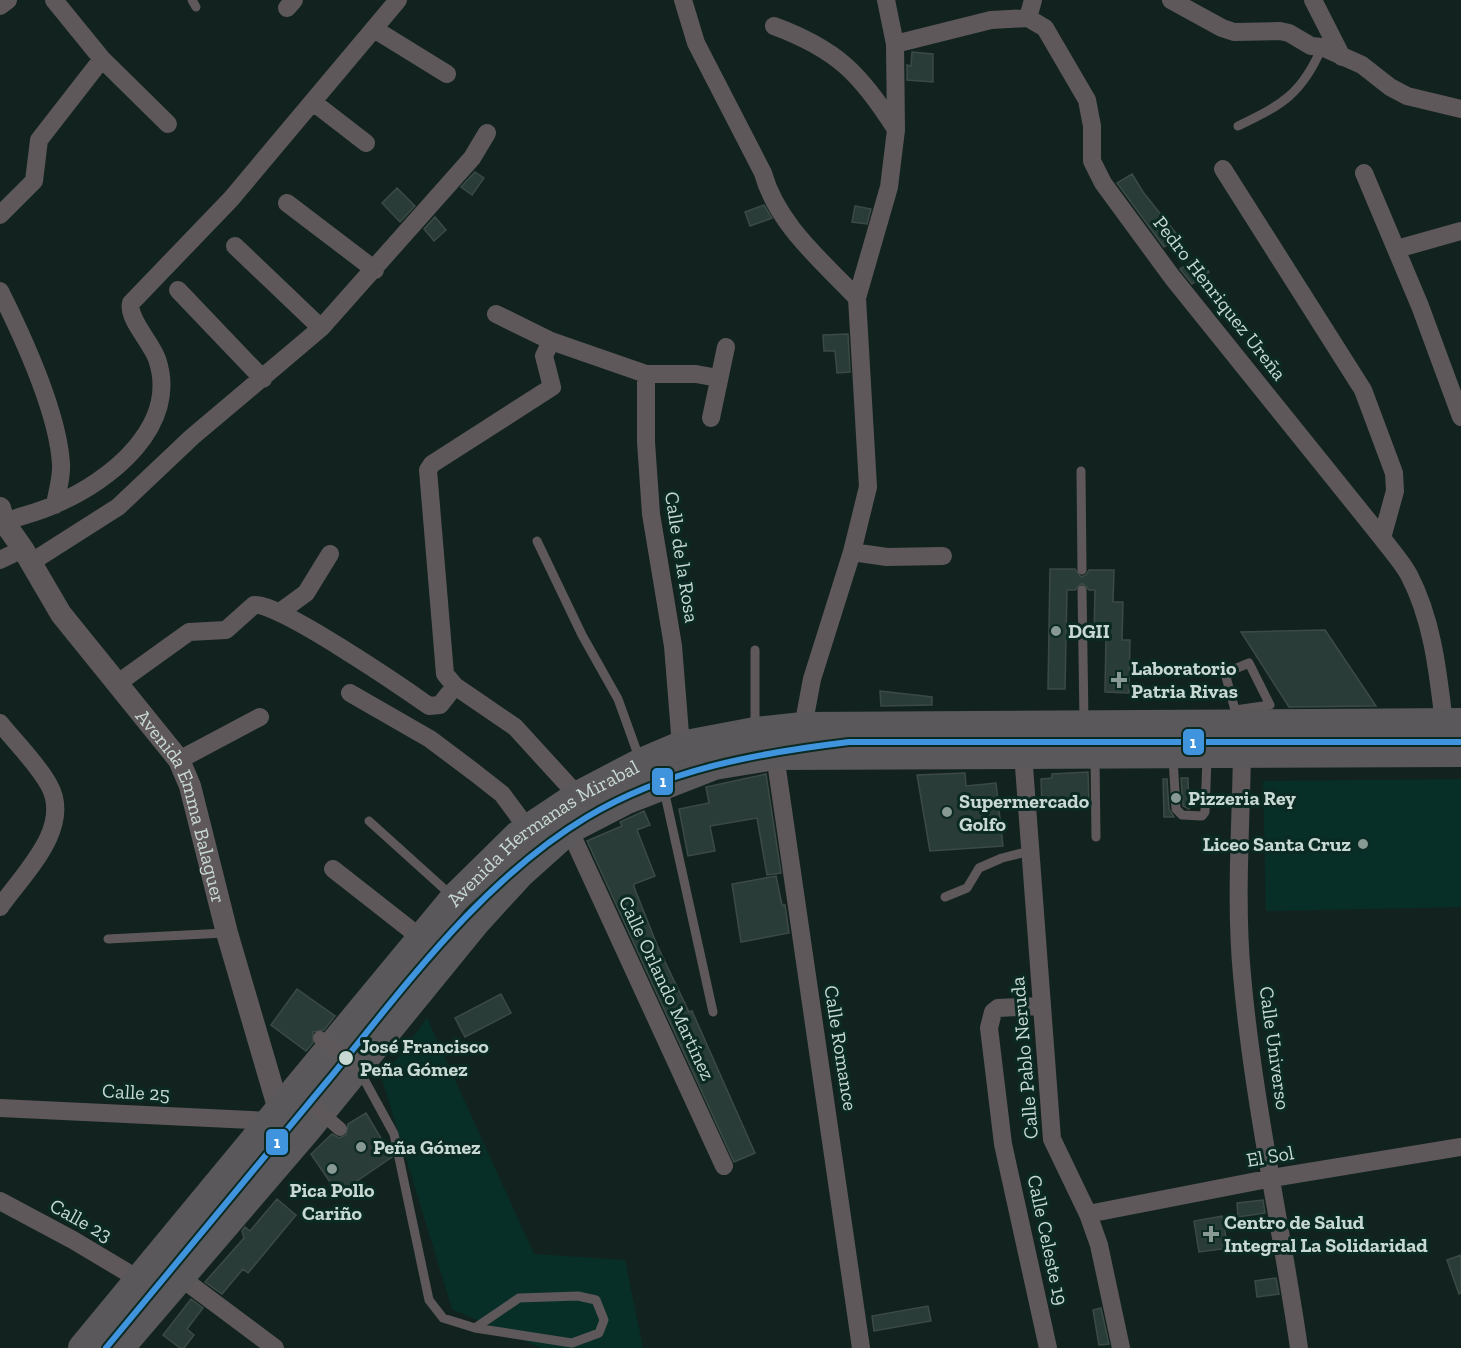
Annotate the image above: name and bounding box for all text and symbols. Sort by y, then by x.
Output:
street label: Pedro Henriquez Ureña [1148,211,1292,385]
street label: Calle de la Rosa [660,490,704,625]
place label: DGII [1068,619,1110,643]
marker: DGII [1049,624,1063,638]
place label: Laboratorio Patria Rivas [1131,656,1238,703]
marker: Laboratorio Patria Rivas [1112,673,1126,687]
street label: Avenida Emma Balaguer [131,704,231,906]
line badge: 1 [1182,728,1205,756]
text: 1 [1190,733,1197,752]
street label: Avenida Hermanas Mirabal [441,754,643,911]
line badge: 1 [651,767,674,796]
text: 1 [660,772,667,791]
place label: Pizzeria Rey [1188,786,1296,810]
place label: Supermercado Golfo [959,789,1090,836]
marker: Pizzeria Rey [1169,791,1183,805]
marker: Supermercado Golfo [940,805,954,819]
place label: Liceo Santa Cruz [1203,832,1351,856]
marker: Liceo Santa Cruz [1356,837,1370,851]
street label: Calle Orlando Martínez [614,892,720,1084]
street label: Calle Pablo Neruda [1005,975,1043,1140]
street label: Calle Romance [819,984,863,1112]
street label: Calle Universo [1254,985,1296,1111]
place label: José Francisco Peña Gómez [360,1034,489,1081]
marker: José Francisco Peña Gómez [337,1049,355,1067]
street label: Calle 25 [102,1078,170,1106]
line badge: 1 [265,1128,289,1156]
text: 1 [274,1133,281,1152]
place label: Peña Gómez [373,1135,481,1159]
marker: Peña Gómez [354,1140,368,1154]
street label: El Sol [1244,1140,1296,1172]
marker: Pica Pollo Cariño [325,1162,339,1176]
street label: Calle Celeste 19 [1022,1173,1074,1307]
place label: Pica Pollo Cariño [289,1178,375,1225]
street label: Calle 23 [46,1193,116,1247]
place label: Centro de Salud Integral La Solidaridad [1224,1210,1428,1257]
marker: Centro de Salud Integral La Solidaridad [1202,1225,1220,1243]

